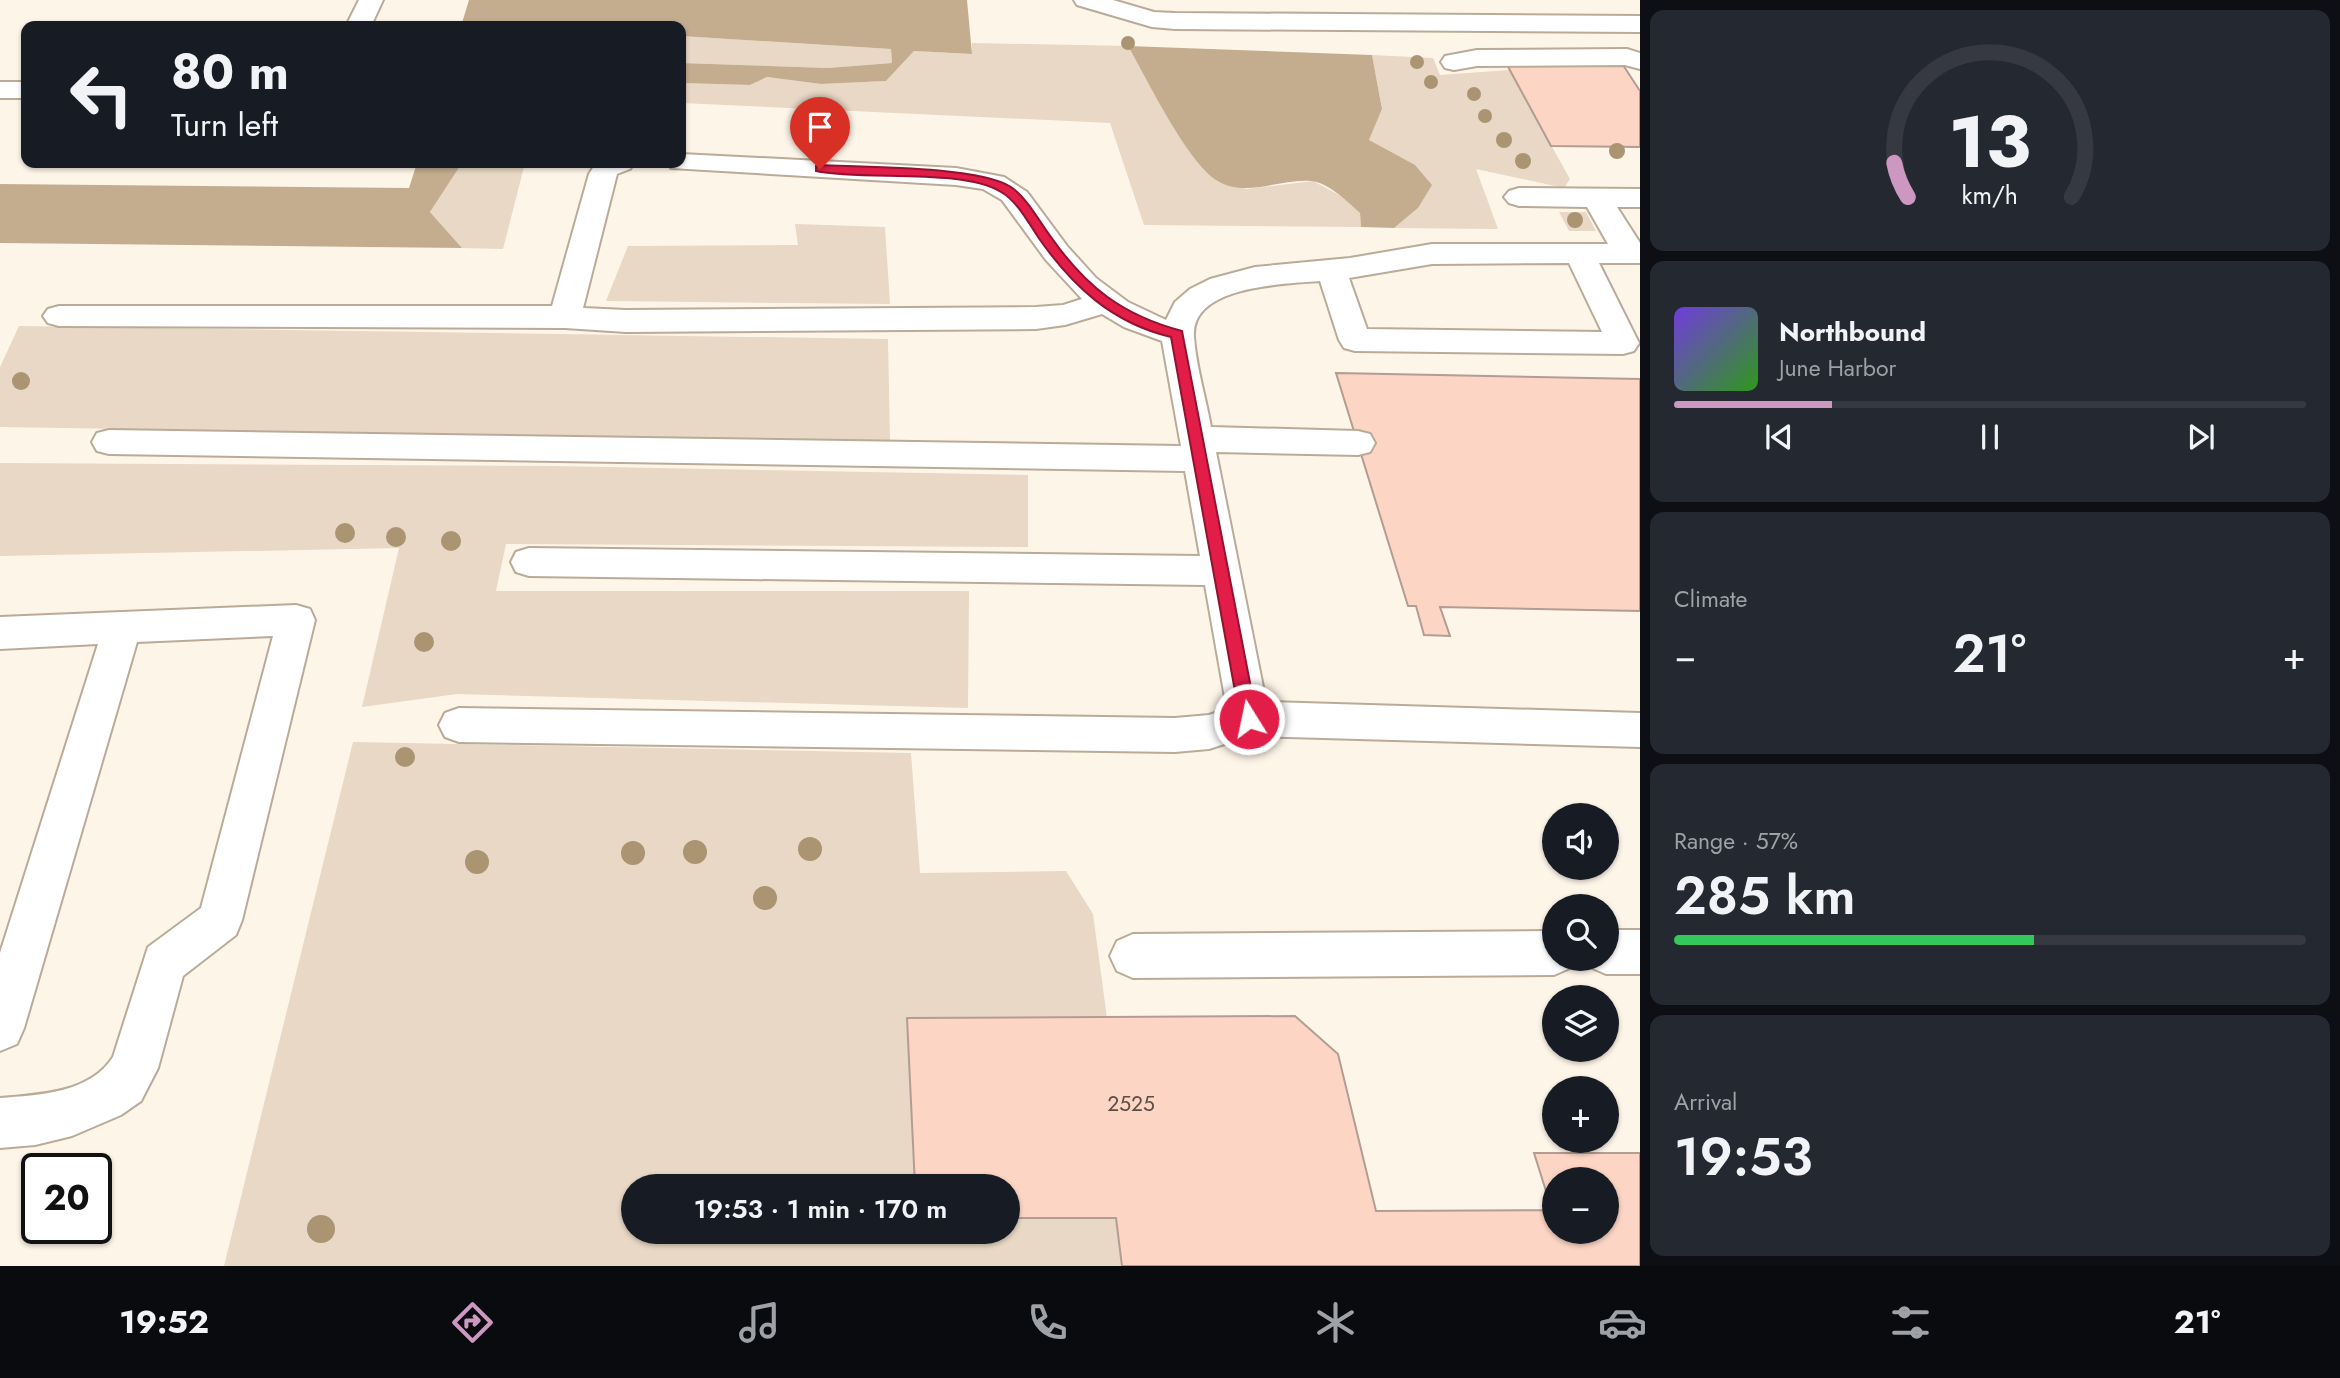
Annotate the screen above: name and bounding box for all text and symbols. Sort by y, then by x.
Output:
text: 80 m [171,37,289,107]
icon: left [56,49,147,140]
text: 13 [1949,89,2031,194]
pin [790,97,850,169]
text: Turn left [171,102,278,148]
icon: arrive [801,108,839,146]
text: km/h [1962,176,2018,212]
text: Northbound [1779,313,1926,351]
text: June Harbor [1779,351,1896,385]
icon: previous [1760,418,1798,456]
icon: pause [1971,418,2009,456]
icon: next [2182,418,2220,456]
text: Climate [1674,582,1747,616]
text: 21° [1953,616,2026,692]
text: − [1674,628,1696,683]
text: + [2283,628,2306,683]
position arrow [1212,682,1286,756]
map controls [1542,803,1619,1244]
button: sound [1542,803,1619,880]
text: Range · 57% [1674,824,1798,858]
text: 285 km [1674,858,1856,934]
button: search [1542,894,1619,971]
button: layers [1542,985,1619,1062]
button: + [1542,1076,1619,1153]
text: Arrival [1674,1085,1737,1119]
house number: 2525 [1107,1089,1155,1119]
text: 19:53 [1674,1119,1812,1195]
speed limit sign: 20 [21,1153,112,1244]
button: − [1542,1167,1619,1244]
text: 19:53 · 1 min · 170 m [694,1190,947,1228]
icon: directions [448,1298,497,1347]
icon: music [735,1298,784,1347]
icon: phone [1023,1298,1072,1347]
icon: climate [1311,1298,1360,1347]
icon: car [1598,1298,1647,1347]
icon: filters [1886,1298,1935,1347]
text: 19:52 [119,1299,209,1345]
text: 21° [2174,1299,2221,1345]

